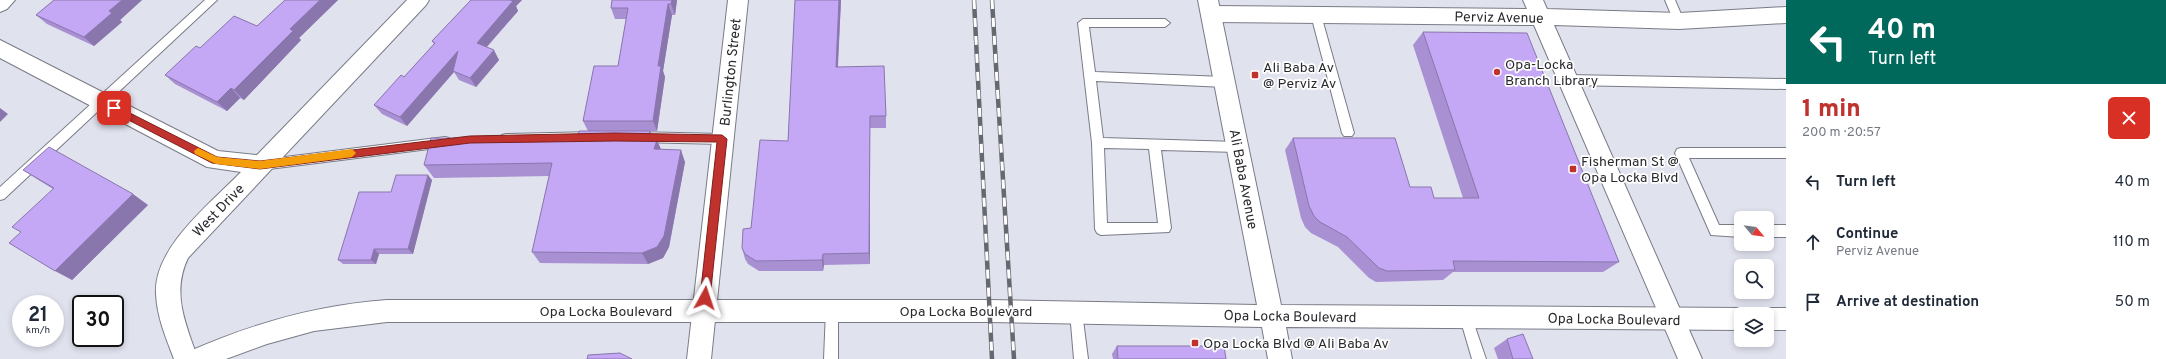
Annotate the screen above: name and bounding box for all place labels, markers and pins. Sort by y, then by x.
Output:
place label: Opa-Locka Branch Library [1505,57,1598,90]
place label: Ali Baba Av @ Perviz Av [1263,60,1336,93]
marker: Opa-Locka Branch Library [1492,67,1502,77]
marker: Ali Baba Av @ Perviz Av [1250,70,1260,80]
pin [97,91,131,125]
place label: Fisherman St @ Opa Locka Blvd [1581,154,1679,187]
marker: Fisherman St @ Opa Locka Blvd [1568,164,1578,174]
place label: Opa Locka Blvd @ Ali Baba Av [1203,336,1389,353]
marker: Opa Locka Blvd @ Ali Baba Av [1190,338,1200,348]

